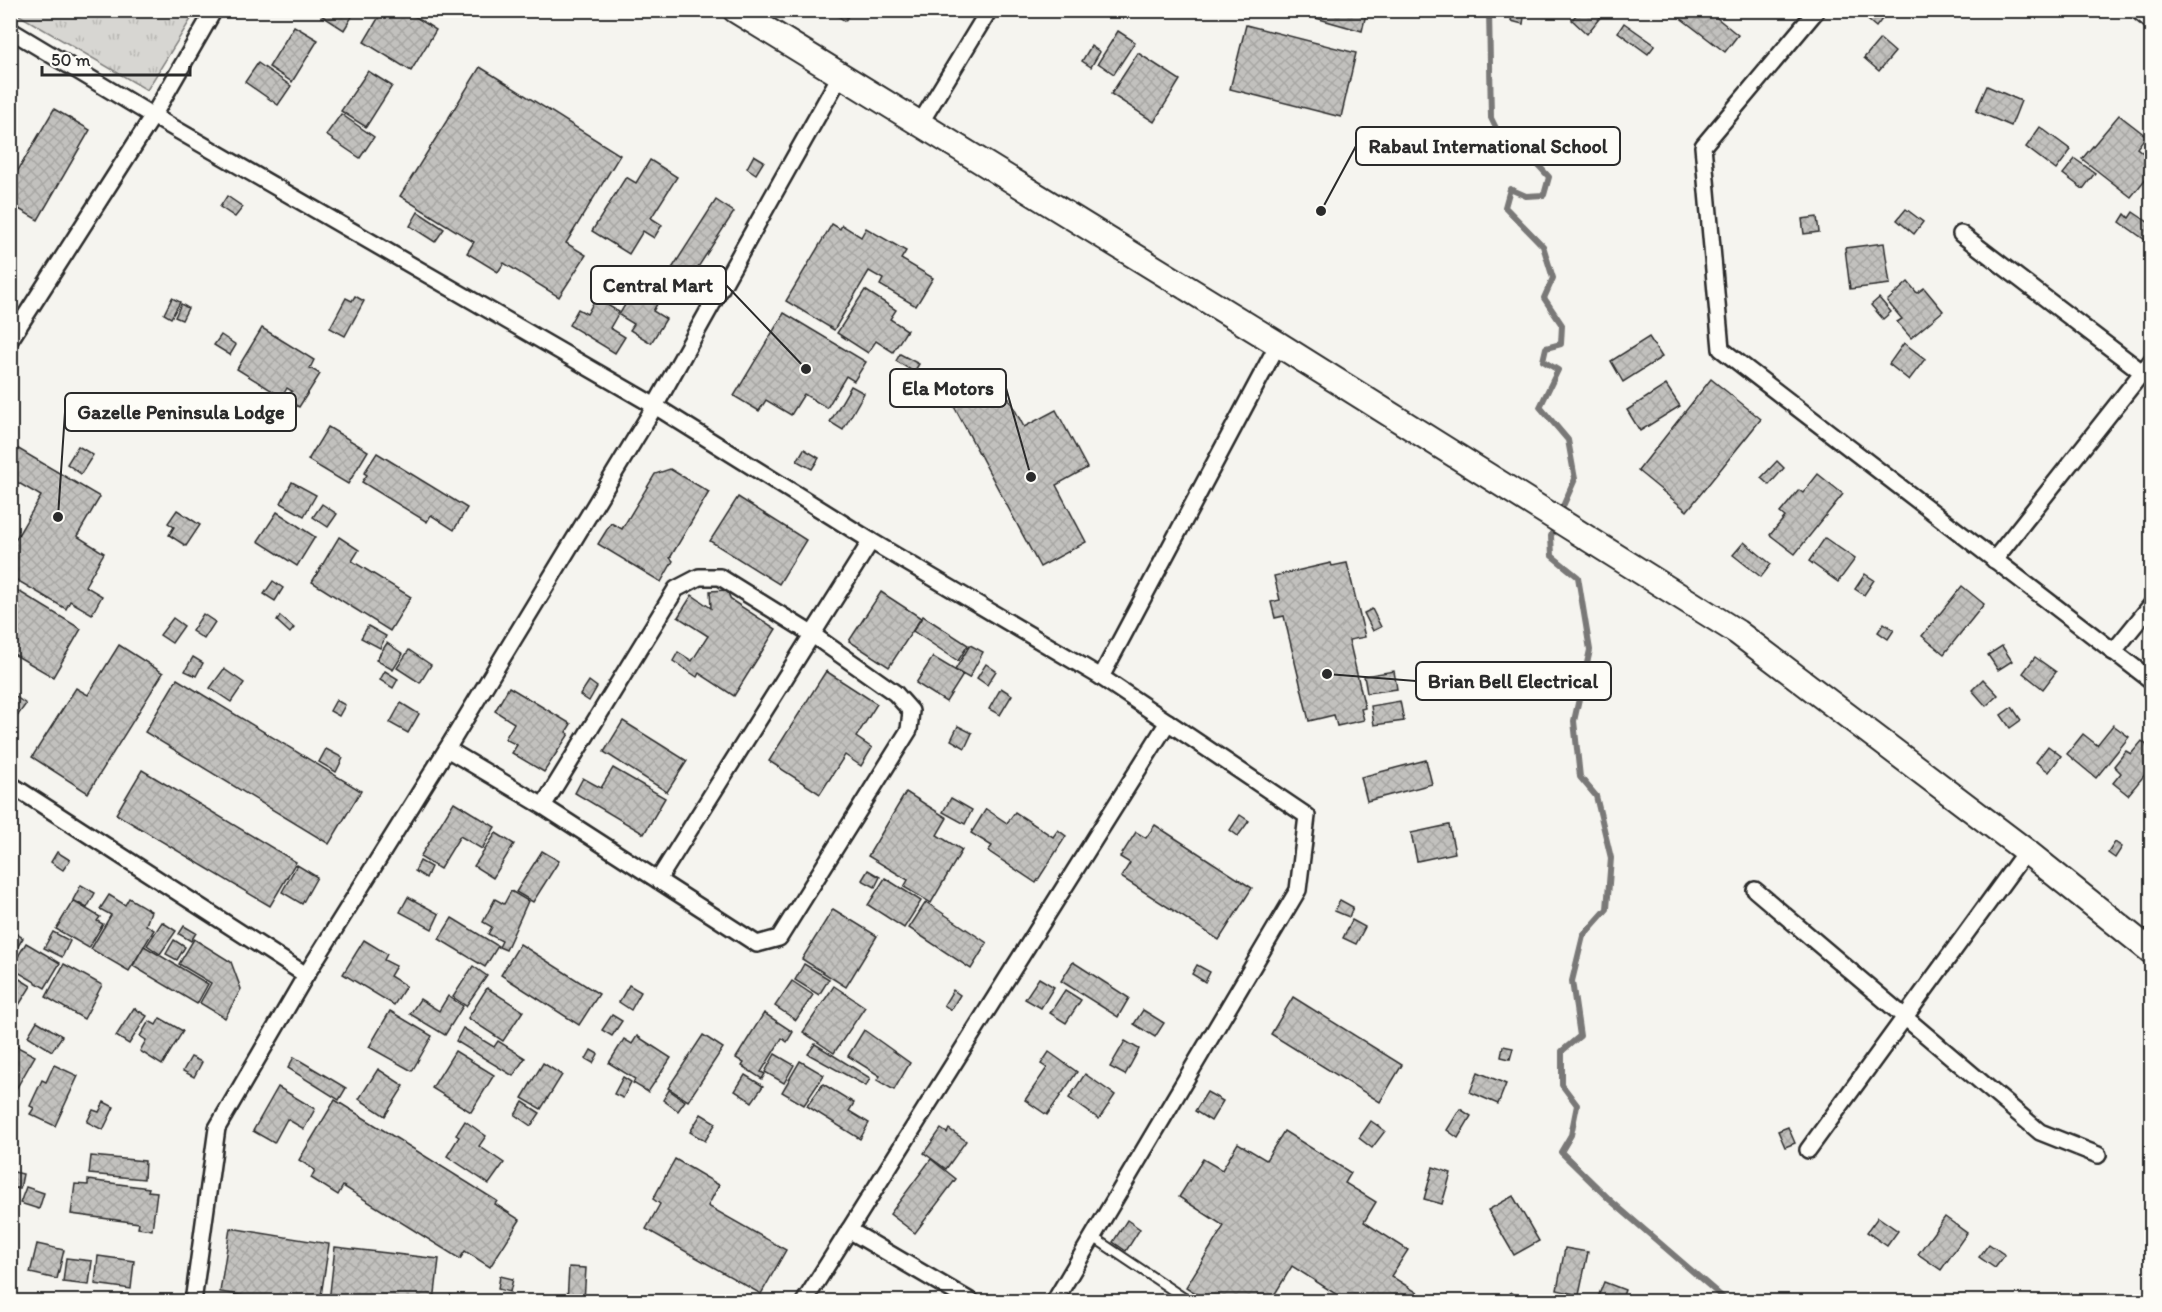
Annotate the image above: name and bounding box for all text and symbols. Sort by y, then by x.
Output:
scale bar [42,39,190,77]
text: 50 m [51,49,91,71]
callout: Rabaul International School [1356,127,1620,165]
text: Rabaul International School [1369,134,1608,158]
callout: Central Mart [591,266,726,304]
text: Central Mart [603,273,714,297]
callout: Ela Motors [890,369,1006,407]
text: Ela Motors [902,376,994,400]
callout: Gazelle Peninsula Lodge [65,393,296,431]
text: Gazelle Peninsula Lodge [77,400,285,425]
callout: Brian Bell Electrical [1416,662,1611,700]
text: Brian Bell Electrical [1428,669,1598,693]

